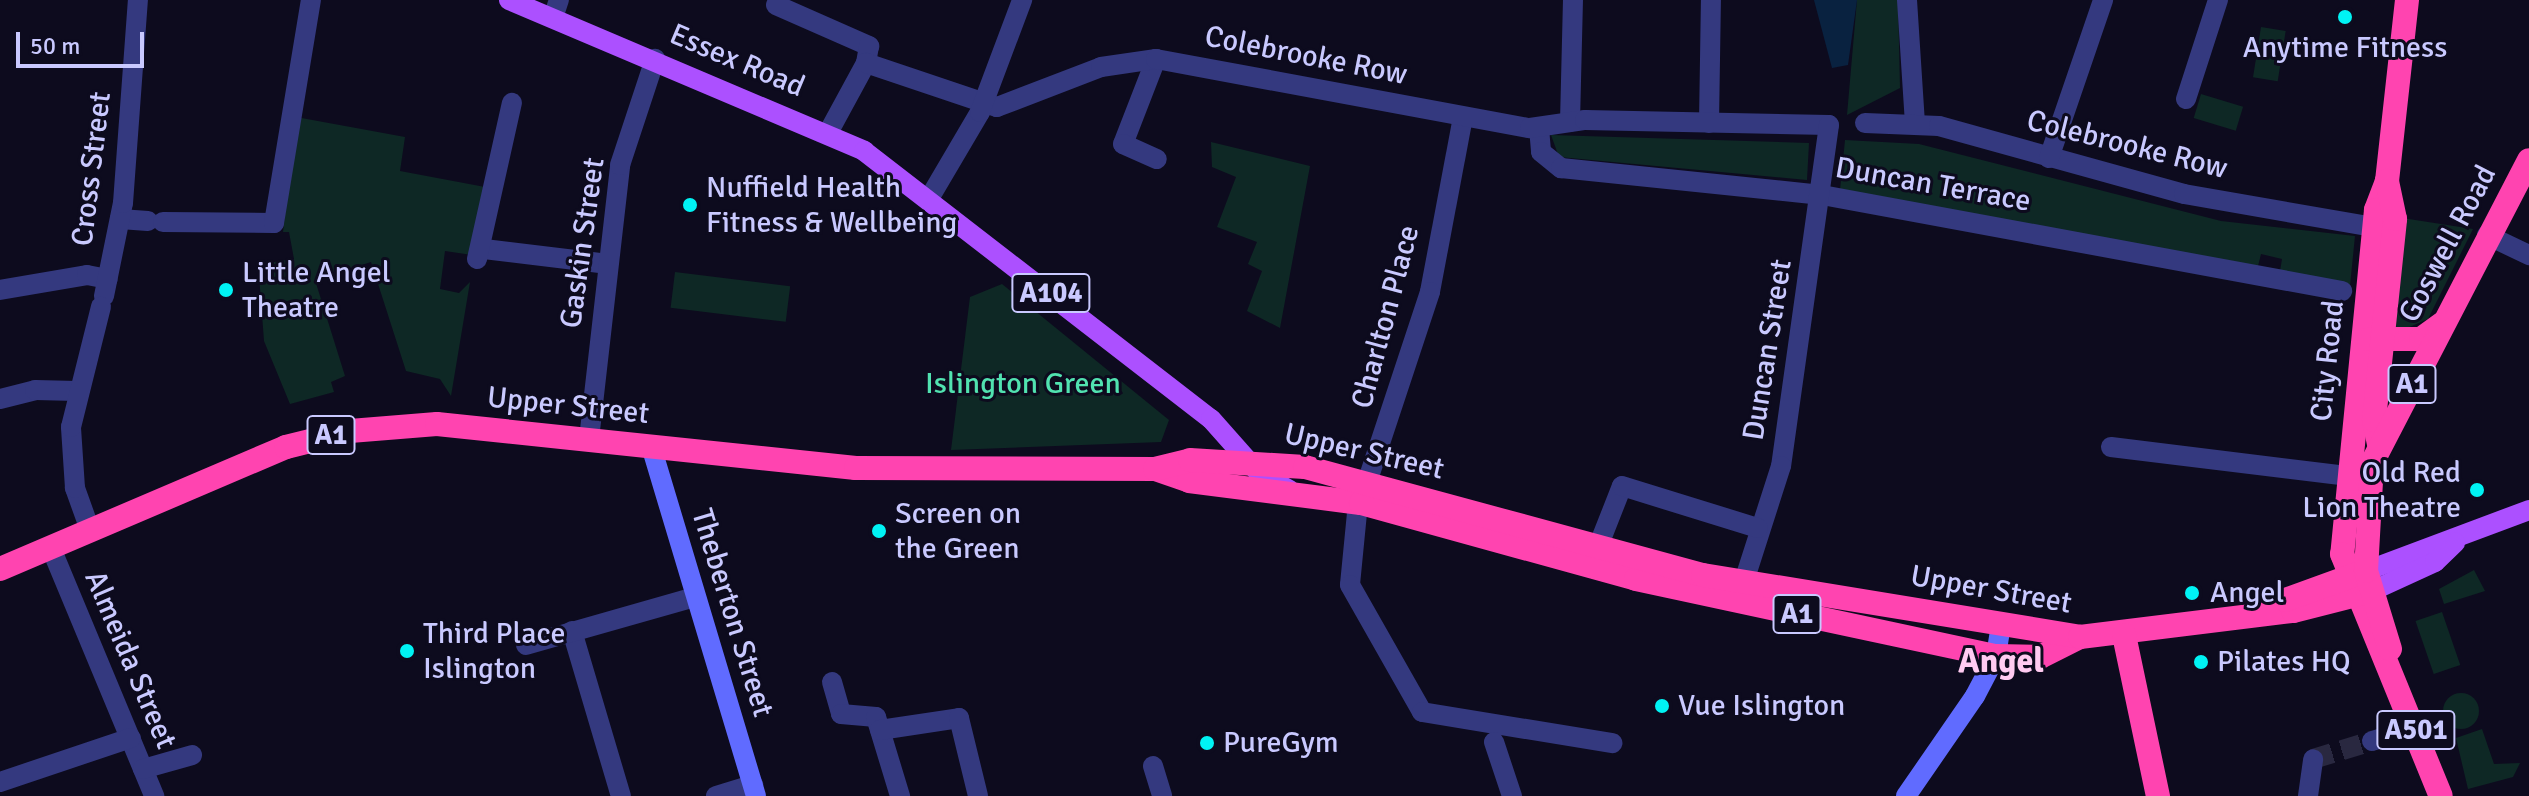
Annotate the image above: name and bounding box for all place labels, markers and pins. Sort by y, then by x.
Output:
marker: Anytime Fitness [2336,8,2354,26]
place label: Anytime Fitness [2243,30,2447,66]
place label: Nuffield Health Fitness & Wellbeing [706,170,957,240]
marker: Nuffield Health Fitness & Wellbeing [681,196,699,214]
place label: Little Angel Theatre [242,255,391,326]
marker: Little Angel Theatre [217,281,235,299]
place label: Old Red Lion Theatre [2302,455,2461,526]
marker: Old Red Lion Theatre [2468,481,2486,499]
place label: Screen on the Green [895,496,1021,566]
marker: Screen on the Green [870,522,888,540]
place label: Angel [2210,575,2284,611]
marker: Angel [2181,582,2203,604]
place label: Third Place Islington [423,616,565,686]
marker: Third Place Islington [398,642,416,660]
place label: Pilates HQ [2217,644,2351,680]
marker: Pilates HQ [2192,653,2210,671]
place label: Vue Islington [1678,688,1845,724]
marker: Vue Islington [1653,697,1671,715]
place label: PureGym [1223,725,1339,761]
marker: PureGym [1198,734,1216,752]

